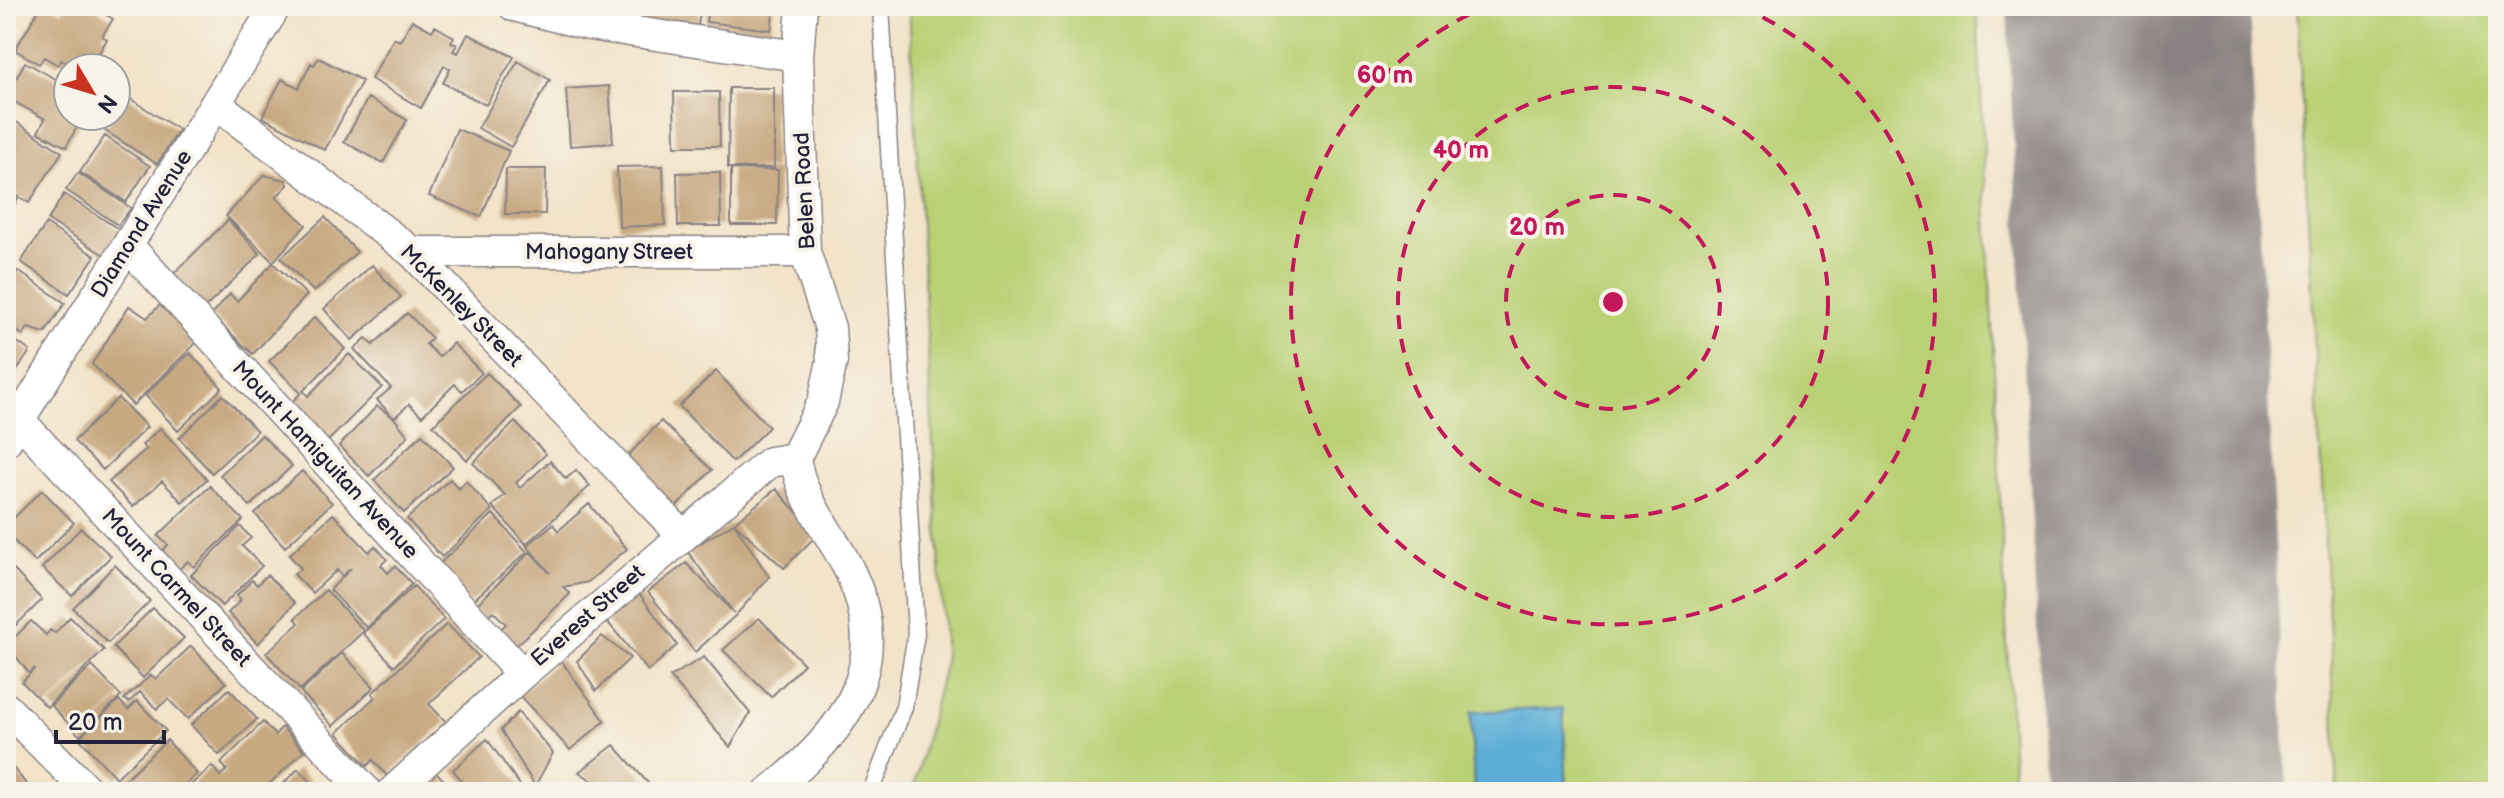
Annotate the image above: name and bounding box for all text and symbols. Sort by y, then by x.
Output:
north arrow [52,52,132,132]
text: 60 m [1357,61,1413,90]
text: N [91,89,122,118]
street label: Belen Road [788,132,822,250]
text: 40 m [1433,136,1489,165]
street label: Diamond Avenue [86,145,198,303]
text: 20 m [1509,213,1565,242]
street label: McKenley Street [394,239,528,373]
street label: Mahogany Street [525,239,693,266]
centre of rings [1599,288,1627,316]
street label: Mount Hamiguitan Avenue [226,355,424,565]
street label: Mount Carmel Street [96,503,257,673]
street label: Everest Street [526,559,651,673]
scale bar [56,694,164,744]
text: 20 m [68,708,123,737]

